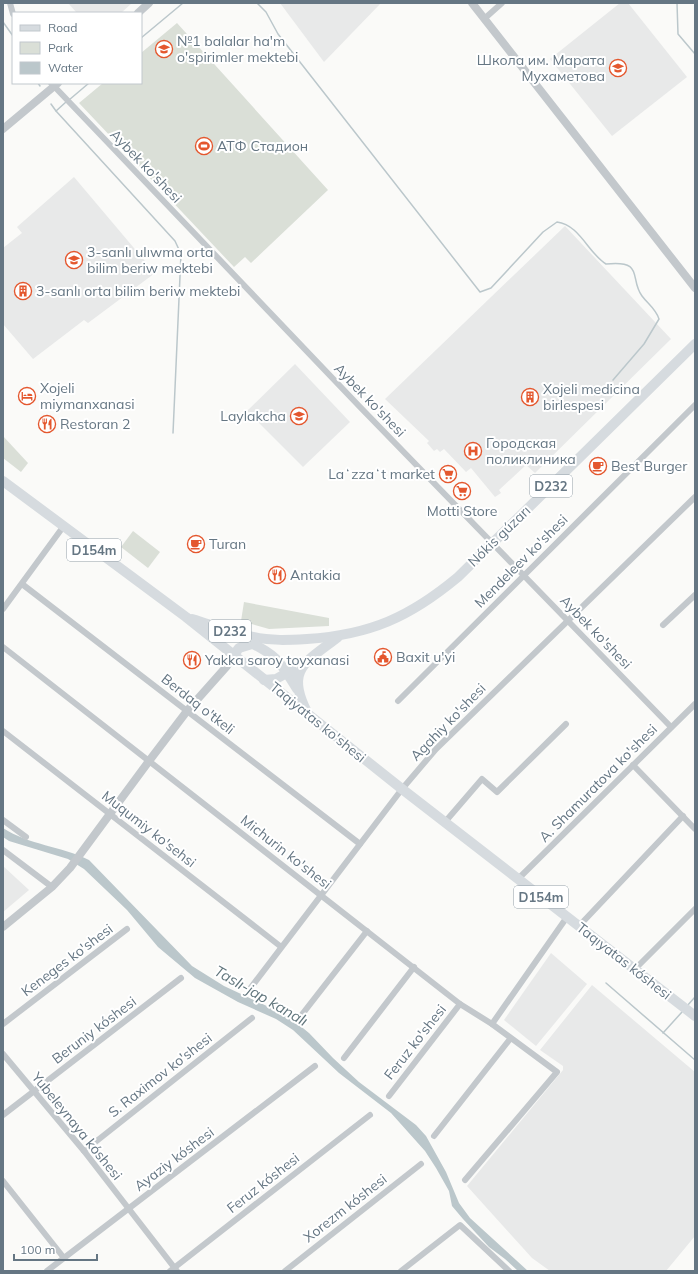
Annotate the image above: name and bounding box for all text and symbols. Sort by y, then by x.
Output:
legend [12,12,142,84]
text: Road [48,20,77,35]
place label: №1 balalar ha'm o'spirimler mektebi [177,32,298,66]
school or university icon: №1 balalar ha'm o'spirimler mektebi [154,39,174,59]
text: Park [48,40,74,55]
place label: Школа им. Марата Мухаметова [477,51,605,85]
school or university icon: Школа им. Марата Мухаметова [608,58,628,78]
text: Water [48,60,84,75]
street label: Aybek ko'shesi [106,125,186,207]
sports icon: АТФ Стадион [194,136,214,156]
place label: АТФ Стадион [217,137,308,155]
place label: 3-sanlı ulıwma orta bilim beriw mektebi [87,243,213,277]
school or university icon: 3-sanlı ulıwma orta bilim beriw mektebi [64,250,84,270]
building icon: 3-sanlı orta bilim beriw mektebi [13,281,33,301]
place label: 3-sanlı orta bilim beriw mektebi [36,282,240,300]
street label: Aybek ko'shesi [330,359,410,441]
place label: Xojeli miymanxanasi [40,379,135,413]
place label: Xojeli medicina birlespesi [543,380,640,414]
hotel icon: Xojeli miymanxanasi [17,386,37,406]
building icon: Xojeli medicina birlespesi [520,387,540,407]
school or university icon: Laylakcha [289,406,309,426]
place label: Laylakcha [220,407,286,425]
restaurant icon: Restoran 2 [37,414,57,434]
place label: Restoran 2 [60,415,131,433]
place label: Городская поликлиника [486,434,576,468]
hospital icon: Городская поликлиника [463,441,483,461]
cafe icon: Best Burger [588,456,608,476]
place label: Best Burger [611,457,688,475]
supermarket icon: Laʻzzaʻt market [438,464,458,484]
place label: Laʻzzaʻt market [328,465,435,483]
road number: D232 [530,475,572,497]
supermarket icon: Motti Store [452,481,472,501]
place label: Motti Store [427,502,497,520]
street label: Nókis gúzarı [464,502,534,570]
street label: Mendeleev ko'shesi [471,511,571,611]
cafe icon: Turan [186,534,206,554]
place label: Turan [209,535,246,553]
road number: D154m [67,539,121,561]
restaurant icon: Antakia [267,565,287,585]
place label: Antakia [290,566,341,584]
street label: Aybek ko'shesi [556,591,636,673]
road number: D232 [209,620,251,642]
public building icon: Baxit u'yi [373,647,393,667]
place label: Baxit u'yi [396,648,455,666]
restaurant icon: Yakka saroy toyxanasi [182,650,202,670]
place label: Yakka saroy toyxanasi [204,651,349,669]
street label: Berdaq o'tkeli [158,670,238,738]
street label: Taqiyatas ko'shesi [266,678,370,766]
street label: Agahiy ko'shesi [406,679,490,765]
street label: A. Shamuratova ko'shesi [535,720,661,846]
street label: Muqumiy ko'sehsi [98,787,200,871]
street label: Michurin ko'shesi [237,811,335,893]
road number: D154m [514,886,568,908]
street label: Taqıyatas kóshesi [573,918,675,1004]
street label: Keneges ko'shesi [18,920,116,1000]
water label: Taslı-jap kanalı [211,961,311,1030]
street label: Beruniy kóshesi [48,992,140,1068]
street label: Feruz ko'shesi [380,1001,450,1083]
street label: S. Raximov ko'shesi [105,1029,215,1121]
street label: Yubeleynaya kóshesi [27,1068,126,1184]
street label: Ayaziy kóshesi [130,1123,218,1195]
street label: Feruz kóshesi [223,1149,303,1217]
street label: Xorezm kóshesi [300,1170,390,1246]
scale bar [14,1236,97,1262]
text: 100 m [20,1242,55,1257]

